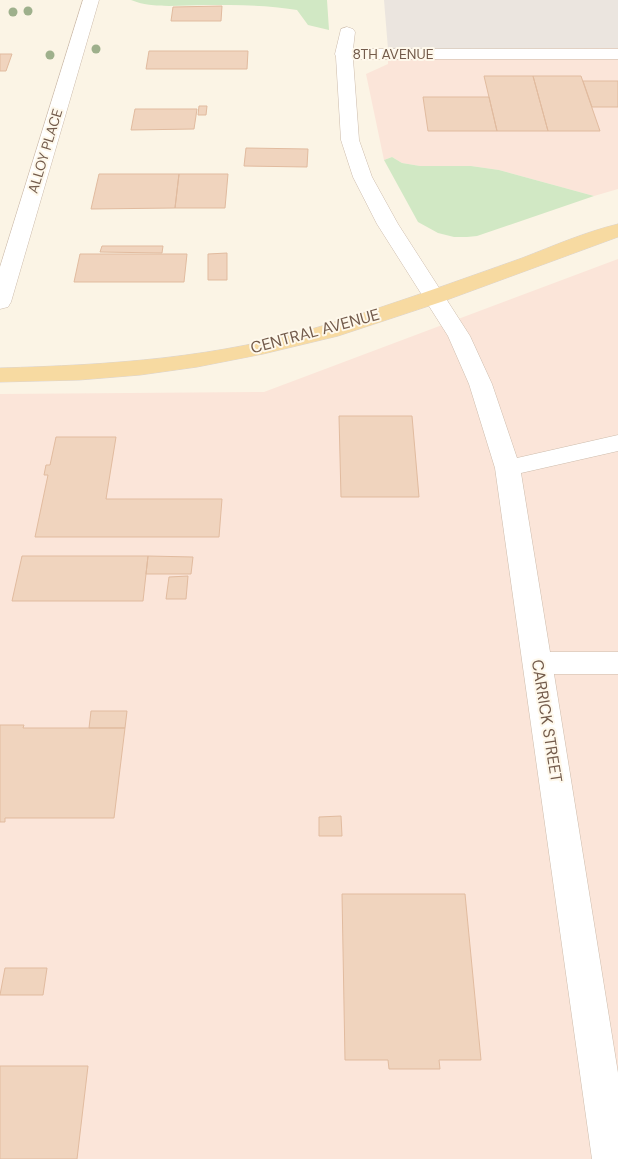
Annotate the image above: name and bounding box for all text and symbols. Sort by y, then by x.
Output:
street label: 8TH AVENUE [352,45,434,63]
street label: ALLOY PLACE [24,107,66,195]
street label: CENTRAL AVENUE [248,304,382,358]
street label: CARRICK STREET [527,658,567,784]

